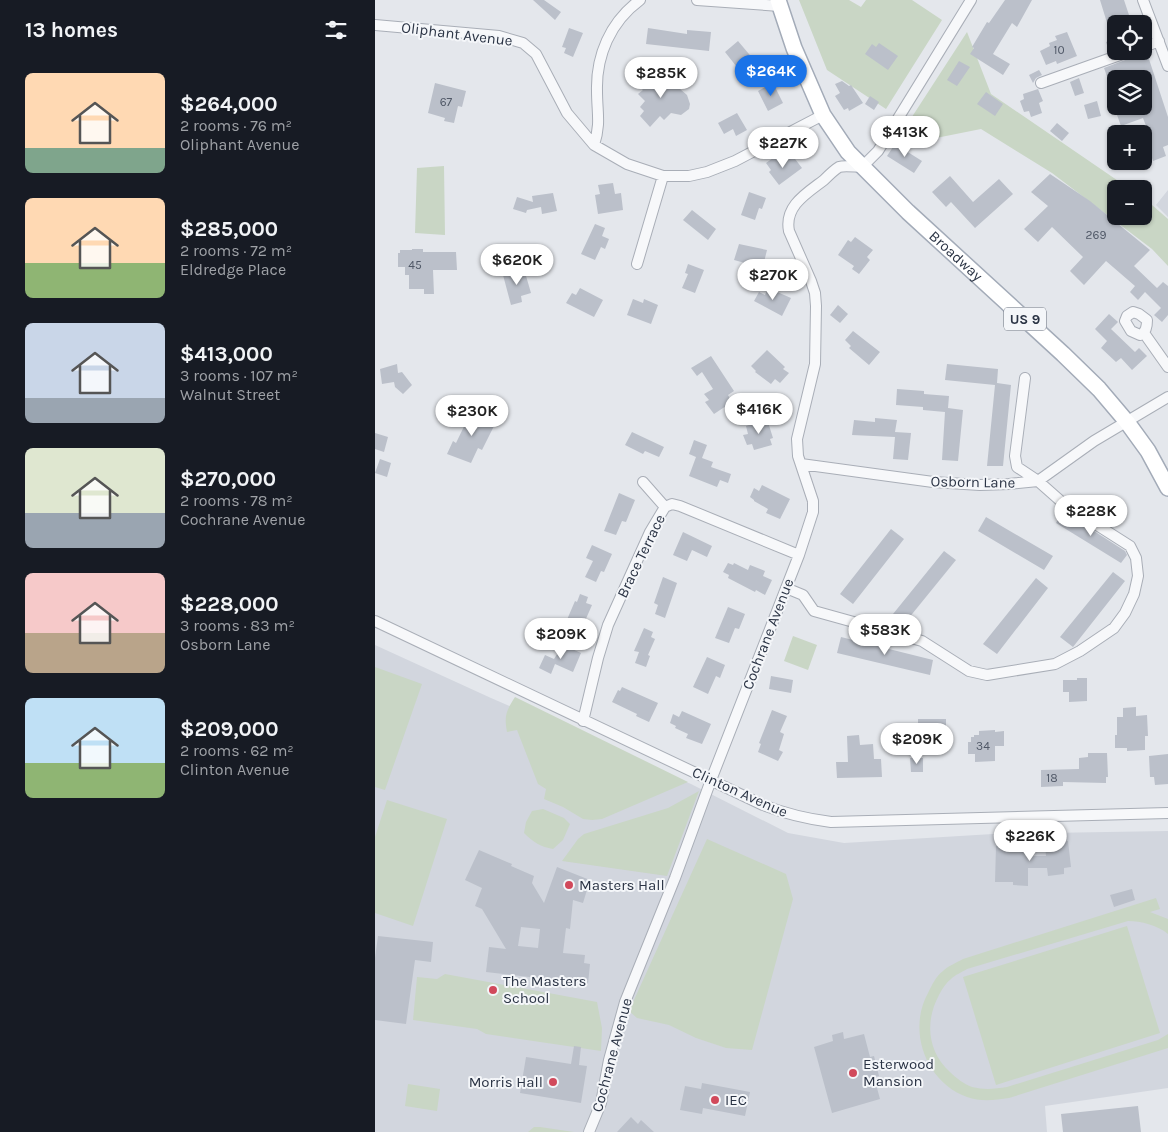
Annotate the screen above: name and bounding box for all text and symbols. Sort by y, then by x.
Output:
map controls [1107,15,1152,225]
button: locate [1107,15,1152,60]
icon: filters [322,16,350,44]
text: 13 homes [25,18,118,42]
street label: Oliphant Avenue [400,18,514,50]
house number: 10 [1053,43,1065,57]
pin: $264K [736,54,806,97]
pin: $285K [626,56,696,99]
text: $264K [746,61,796,80]
text: $285K [636,63,686,82]
button: layers [1107,70,1152,115]
text: $264,000 [180,92,278,116]
icon: home [65,93,125,153]
house number: 67 [440,95,453,109]
text: 2 rooms · 76 m² [180,116,292,135]
pin: $413K [870,116,940,158]
text: $413K [882,122,928,141]
button: + [1107,125,1152,170]
pin: $227K [748,126,818,169]
text: $227K [759,133,807,152]
text: Oliphant Avenue [180,135,300,154]
button: − [1107,180,1152,225]
text: $285,000 [180,217,278,241]
icon: home [65,218,125,278]
street label: Broadway [925,227,986,285]
house number: 269 [1086,228,1106,242]
text: 2 rooms · 72 m² [180,241,292,260]
pin: $620K [482,244,552,286]
text: $620K [492,250,543,269]
house number: 45 [408,258,422,272]
pin: $270K [738,258,808,301]
text: Eldredge Place [180,260,286,279]
text: $270K [748,265,798,284]
road number: US 9 [1004,308,1046,330]
text: $413,000 [180,342,273,366]
icon: home [65,343,125,403]
text: 3 rooms · 107 m² [180,366,298,385]
text: Walnut Street [180,385,280,404]
pin: $416K [724,392,794,435]
pin: $230K [437,394,507,437]
text: $416K [736,399,782,418]
text: $230K [446,401,498,420]
text: $270,000 [180,467,276,491]
icon: home [65,468,125,528]
street label: Osborn Lane [930,472,1016,492]
text: 2 rooms · 78 m² [180,491,293,510]
pin: $228K [1056,494,1126,537]
text: $228K [1065,501,1117,520]
text: Cochrane Avenue [180,510,305,529]
street label: Brace Terrace [613,511,669,601]
street label: Cochrane Avenue [739,576,797,692]
text: $228,000 [180,592,279,616]
icon: home [65,593,125,653]
pin: $583K [850,614,920,656]
text: 3 rooms · 83 m² [180,616,295,635]
pin: $209K [526,618,596,660]
text: $583K [859,620,911,639]
text: $209K [535,624,587,643]
text: Osborn Lane [180,635,270,654]
text: $209,000 [180,717,278,741]
icon: home [65,718,125,778]
pin: $209K [882,722,952,765]
text: $209K [891,729,943,748]
house number: 34 [976,739,990,753]
text: 2 rooms · 62 m² [180,741,294,760]
text: Clinton Avenue [180,760,290,779]
street label: Clinton Avenue [689,763,791,821]
house number: 18 [1046,771,1058,785]
pin: $226K [995,820,1065,862]
text: $226K [1005,826,1055,845]
place label: Masters Hall [579,876,665,894]
marker: Masters Hall [563,879,575,891]
place label: The Masters School [503,972,586,1007]
marker: The Masters School [487,984,499,996]
street label: Cochrane Avenue [588,996,636,1114]
place label: Esterwood Mansion [863,1055,934,1090]
marker: Esterwood Mansion [847,1067,859,1079]
place label: Morris Hall [469,1073,543,1091]
marker: Morris Hall [547,1076,559,1088]
place label: IEC [725,1091,747,1109]
marker: IEC [709,1094,721,1106]

